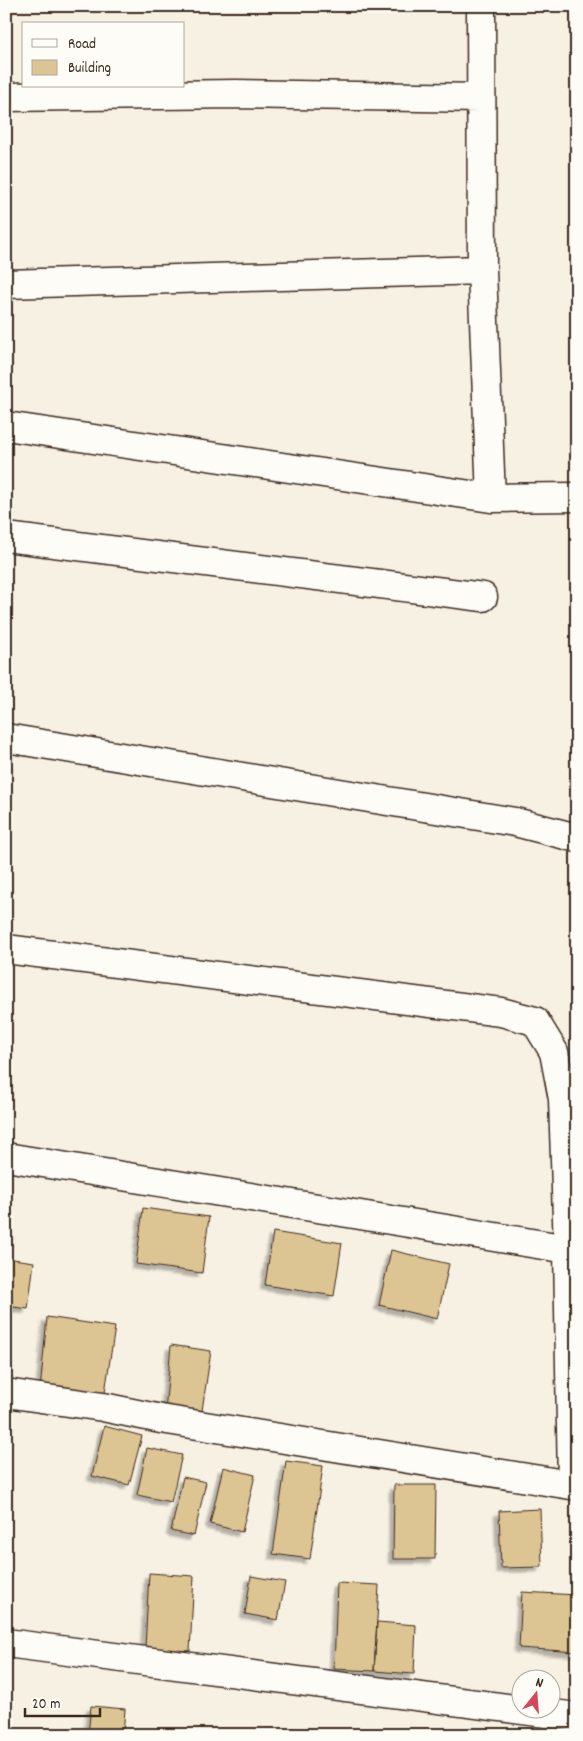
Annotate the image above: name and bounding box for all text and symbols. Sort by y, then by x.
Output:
legend [22,22,185,88]
text: Road [68,34,96,56]
text: Building [68,58,111,80]
north arrow [510,1668,560,1718]
text: N [533,1673,546,1694]
scale bar [25,1686,100,1718]
text: 20 m [32,1694,60,1716]

